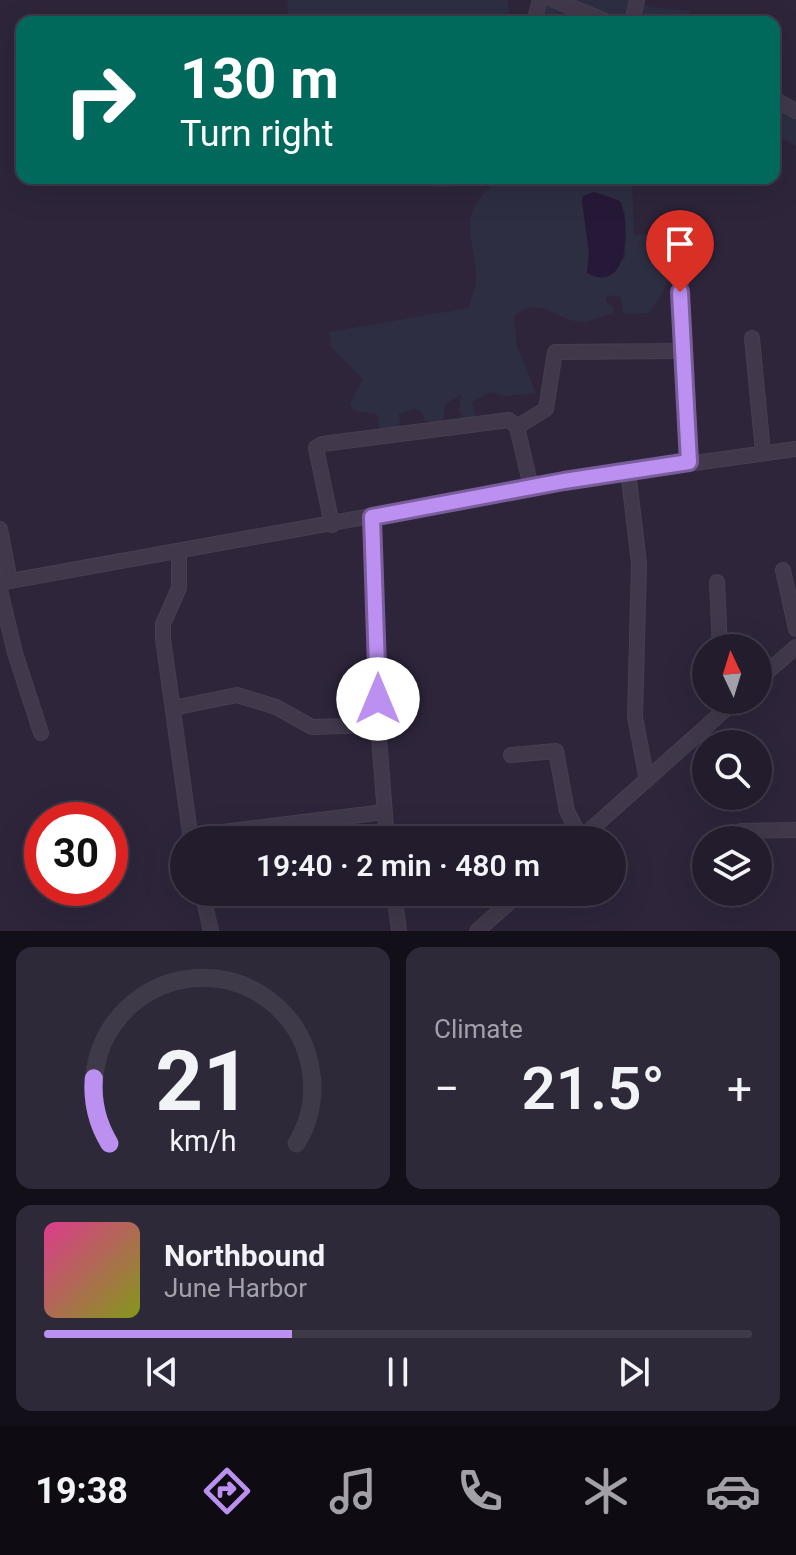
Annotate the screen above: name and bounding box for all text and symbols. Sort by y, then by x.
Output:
text: 130 m [180,46,339,112]
icon: right [48,48,152,152]
text: Turn right [180,113,333,155]
pin [646,210,714,292]
icon: arrive [658,222,702,266]
north arrow [692,634,772,714]
map controls [692,634,772,906]
position arrow [336,657,420,741]
button: search [692,730,772,810]
speed limit sign: 30 [24,802,128,906]
button: layers [692,826,772,906]
text: 19:40 · 2 min · 480 m [256,848,540,883]
text: Climate [434,1014,523,1044]
text: 21 [155,1033,251,1130]
text: 21.5° [522,1053,665,1124]
text: − [434,1063,459,1115]
text: + [727,1063,752,1115]
text: km/h [169,1124,237,1158]
text: Northbound [164,1238,325,1273]
text: June Harbor [164,1273,307,1303]
icon: previous [140,1350,184,1394]
icon: pause [376,1350,420,1394]
icon: next [612,1350,656,1394]
icon: directions [199,1463,255,1519]
icon: music [325,1463,381,1519]
icon: phone [452,1463,508,1519]
icon: climate [578,1463,634,1519]
icon: car [705,1463,761,1519]
text: 19:38 [35,1470,128,1512]

